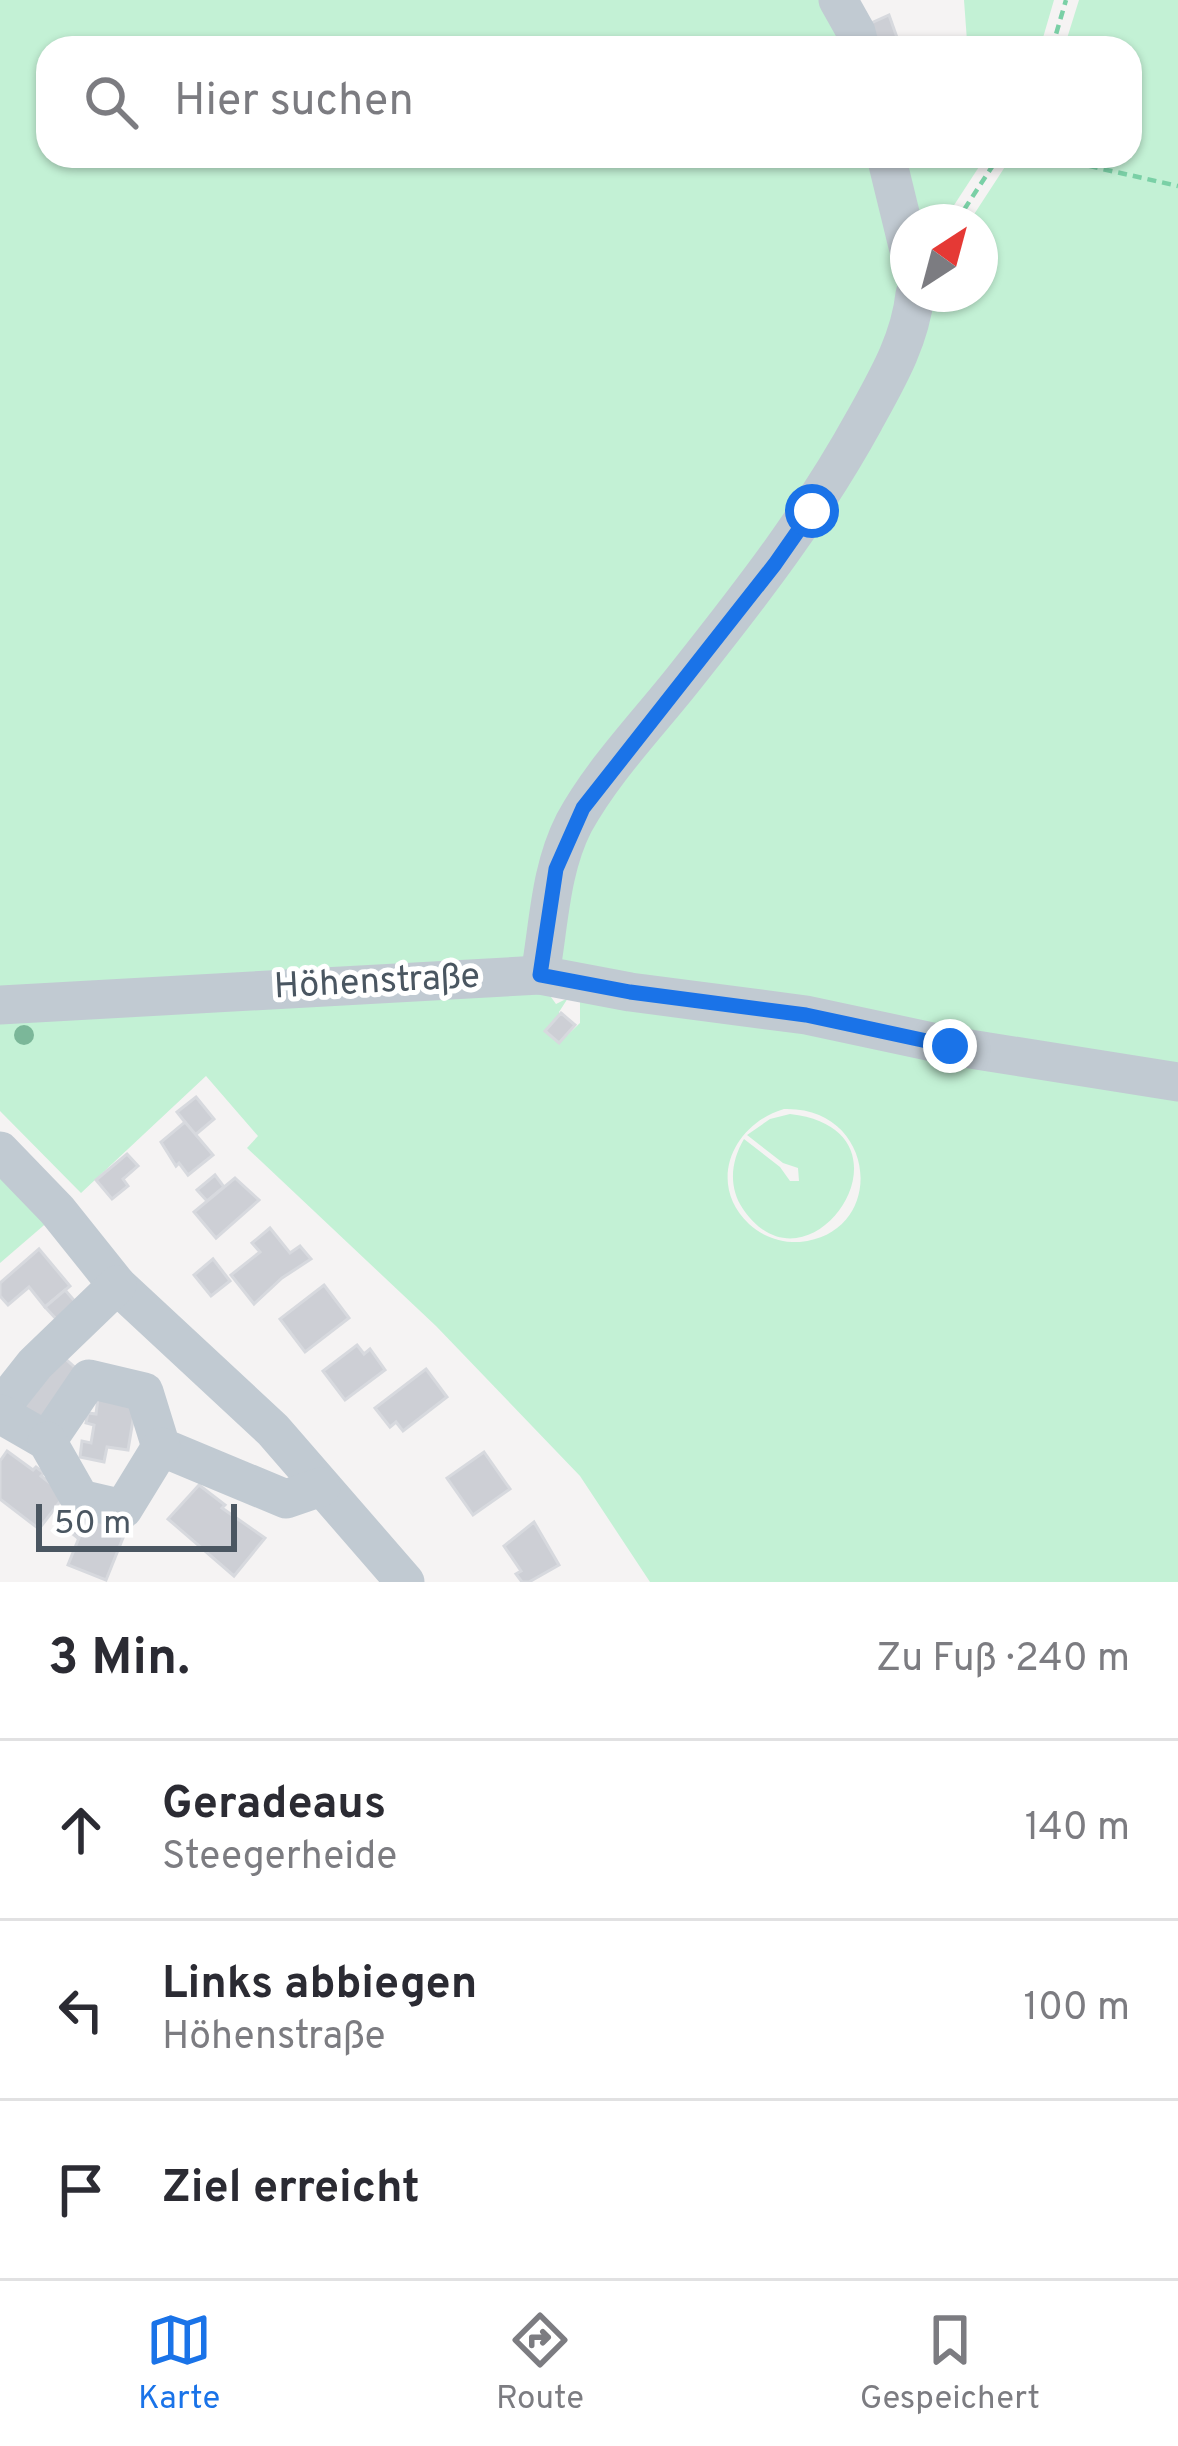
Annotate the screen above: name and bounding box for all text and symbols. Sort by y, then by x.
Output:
search box [36,36,1142,168]
icon: search [78,69,144,135]
text: Hier suchen [174,74,414,131]
north arrow [890,204,998,312]
route start [785,484,839,538]
street label: Höhenstraße [273,955,481,1011]
route end [923,1019,977,1073]
scale bar [36,1498,237,1551]
text: 50 m [54,1504,131,1546]
text: 3 Min. [48,1628,190,1693]
text: Zu Fuß · 240 m [876,1636,1130,1685]
text: Geradeaus [162,1777,386,1834]
icon: ahead [48,1797,114,1863]
text: 140 m [1025,1805,1130,1854]
text: Steegerheide [162,1834,397,1883]
text: Links abbiegen [162,1957,477,2014]
icon: left [48,1977,114,2043]
text: 100 m [1023,1985,1130,2034]
text: Höhenstraße [162,2014,385,2063]
icon: arrive [48,2157,114,2223]
text: Ziel erreicht [162,2161,420,2218]
tab: Karte [138,2307,220,2421]
tab: Route [496,2307,584,2421]
tab: Gespeichert [860,2307,1040,2421]

